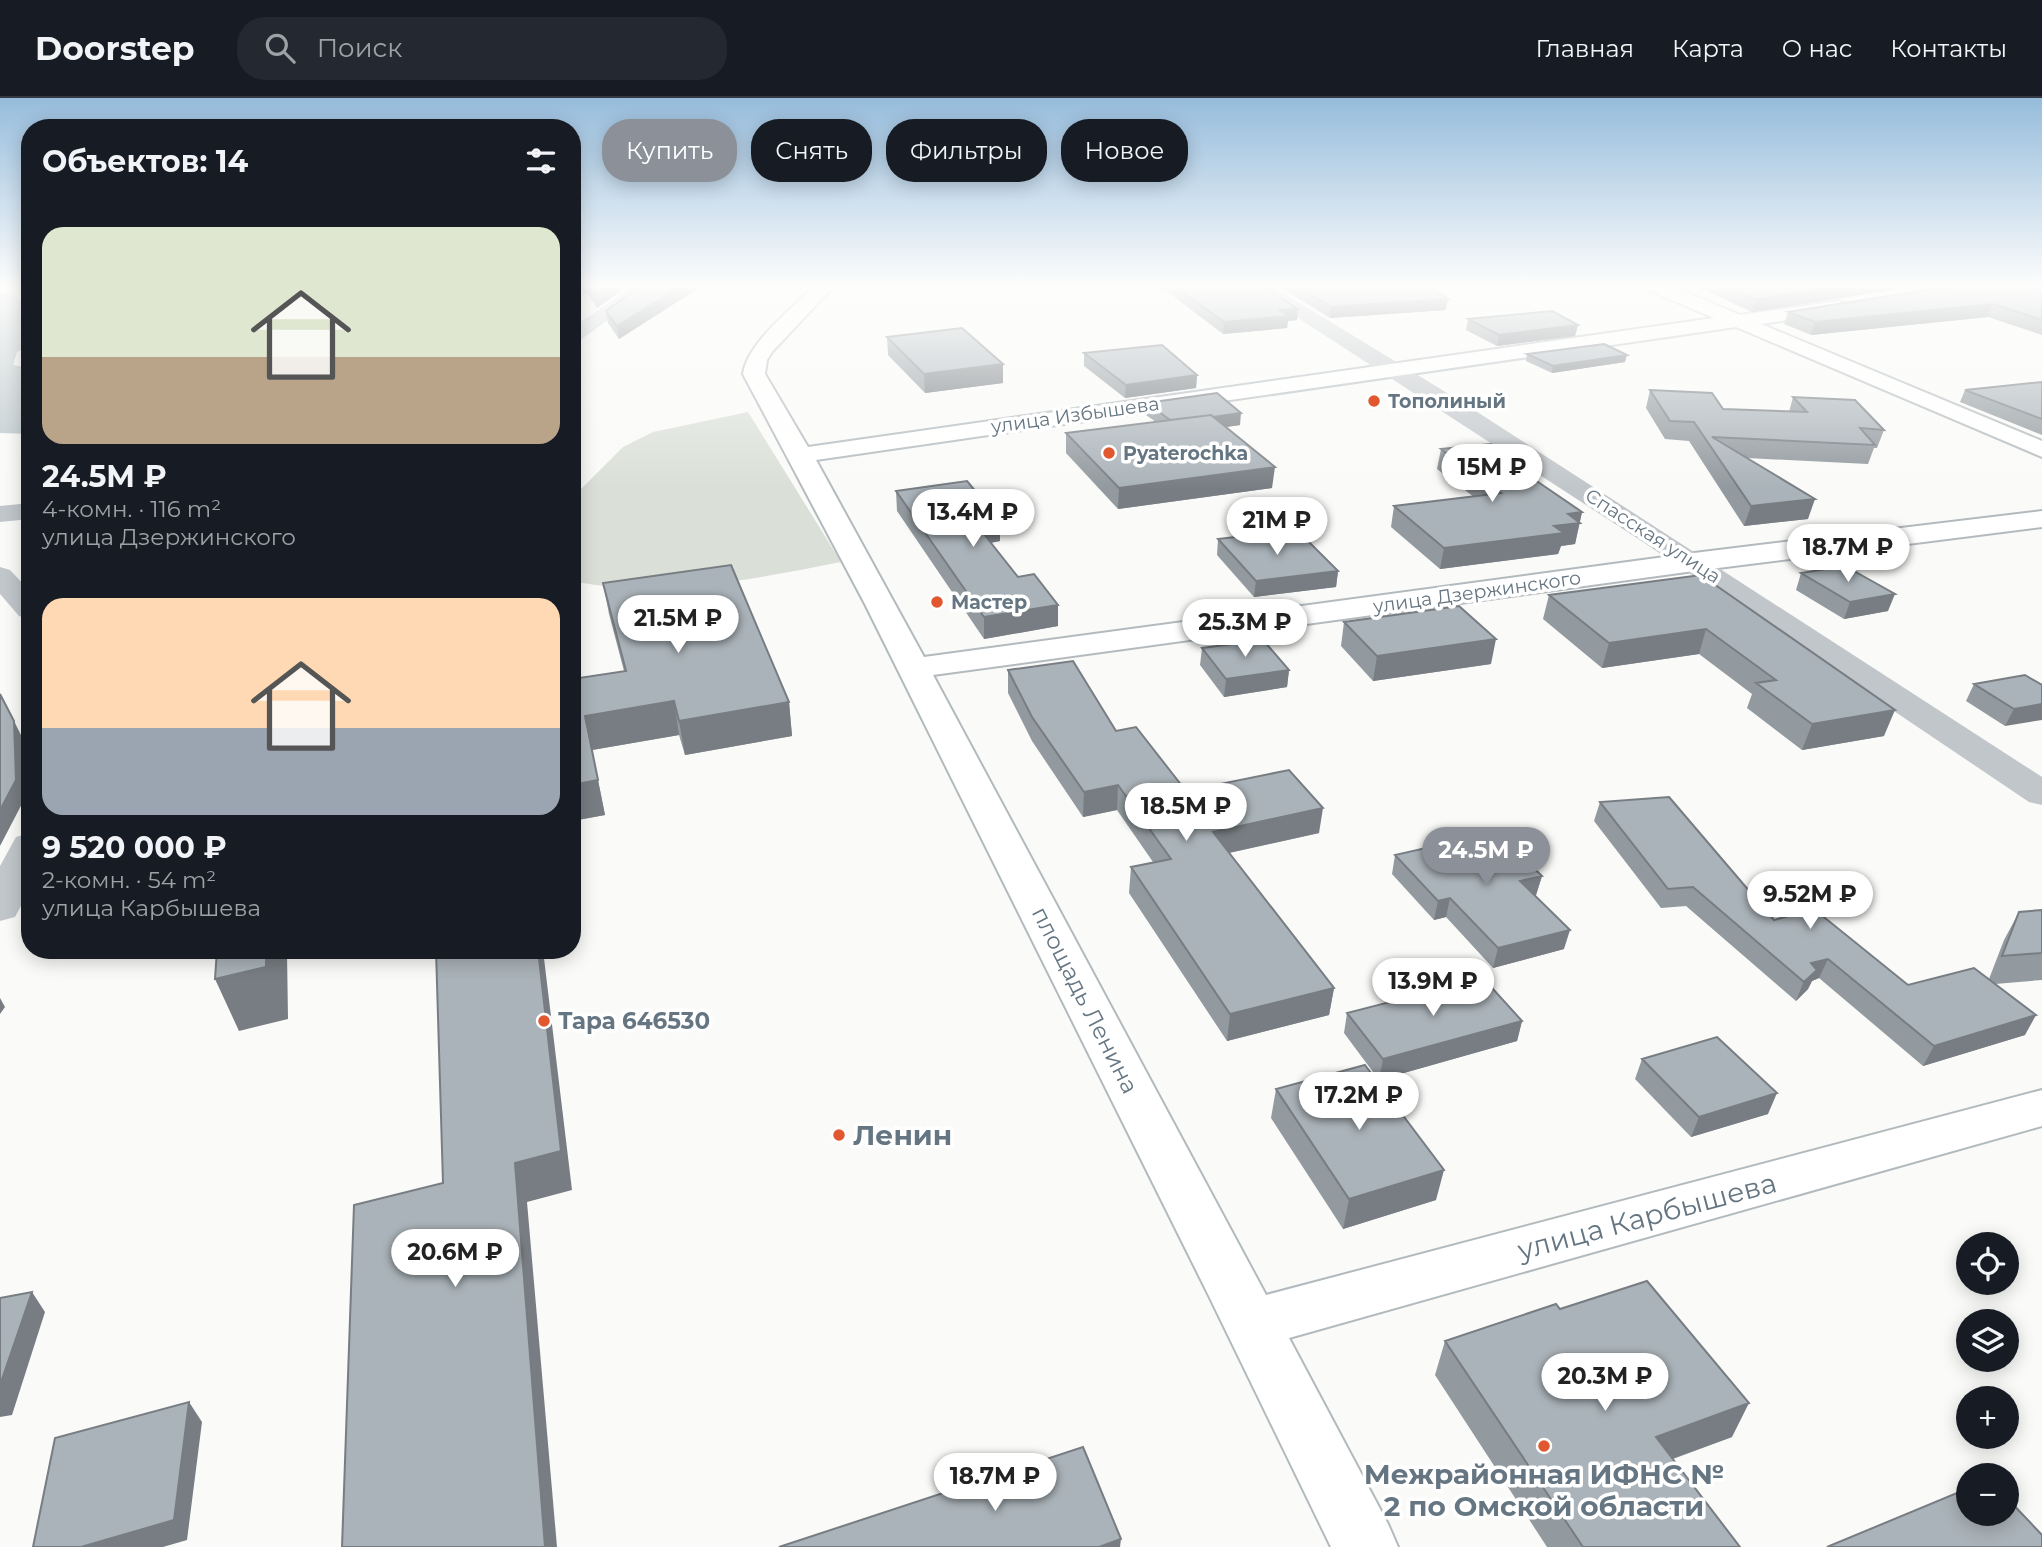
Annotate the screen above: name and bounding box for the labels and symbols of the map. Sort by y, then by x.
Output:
place label: Тополиный [1388,390,1506,413]
street label: улица Избышева [988,392,1161,438]
marker: Тополиный [1366,393,1382,409]
place label: Pyaterochka [1123,442,1248,465]
pin: 15M ₽ [1443,444,1541,504]
marker: Pyaterochka [1101,445,1117,461]
street label: Спасская улица [1581,484,1725,588]
pin: 13.4M ₽ [908,490,1038,549]
pin: 21M ₽ [1228,498,1326,557]
pin: 18.7M ₽ [1783,524,1913,584]
street label: улица Дзержинского [1371,566,1582,618]
place label: Мастер [951,591,1027,614]
marker: Мастер [929,594,945,610]
pin: 21.5M ₽ [613,596,743,655]
pin: 25.3M ₽ [1180,600,1310,659]
pin: 18.5M ₽ [1121,784,1251,843]
pin: 24.5M ₽ [1421,828,1551,887]
pin: 9.52M ₽ [1745,872,1875,931]
street label: площадь Ленина [1026,902,1144,1098]
pin: 13.9M ₽ [1368,958,1498,1018]
place label: Тара 646530 [558,1007,710,1035]
marker: Тара 646530 [536,1013,552,1029]
pin: 17.2M ₽ [1294,1072,1424,1132]
place label: Ленин [853,1118,952,1152]
marker: Ленин [831,1127,847,1143]
street label: улица Карбышева [1513,1165,1780,1267]
pin: 20.6M ₽ [390,1230,520,1289]
pin: 20.3M ₽ [1540,1354,1670,1413]
marker: Межрайонная ИФНС № 2 по Омской области [1536,1438,1552,1454]
pin: 18.7M ₽ [930,1454,1060,1513]
place label: Межрайонная ИФНС № 2 по Омской области [1364,1457,1724,1523]

